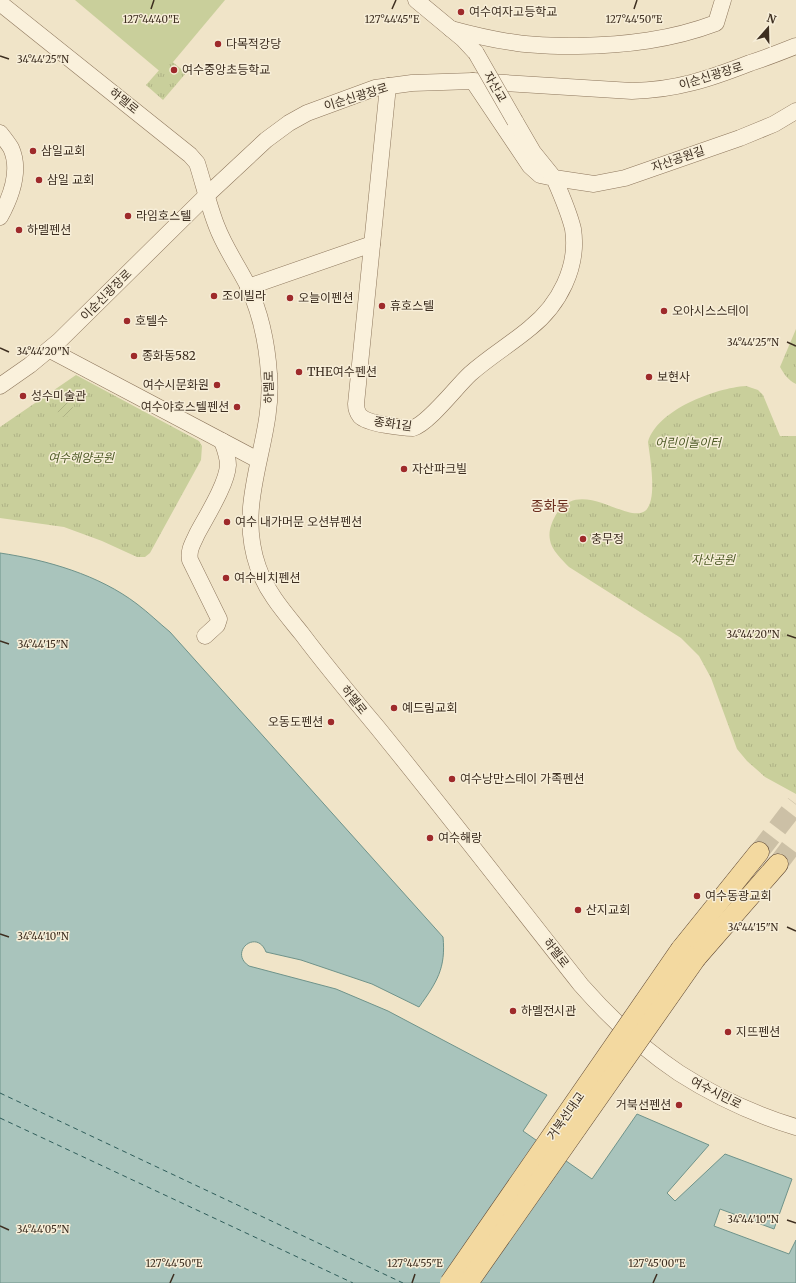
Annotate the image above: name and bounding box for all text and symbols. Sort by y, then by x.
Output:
place label: 여수여자고등학교 [469,4,557,19]
marker: 여수여자고등학교 [456,7,466,17]
north arrow [748,8,788,48]
text: N [765,11,778,27]
text: 127°44'40"E [123,13,180,26]
text: 127°44'45"E [365,13,420,26]
text: 127°44'50"E [606,13,663,26]
place label: 다목적강당 [226,36,281,51]
marker: 다목적강당 [213,39,223,49]
text: 34°44'25"N [17,53,69,66]
street label: 이순신광장로 [677,59,745,92]
place label: 여수중앙초등학교 [182,62,270,77]
marker: 여수중앙초등학교 [169,65,179,75]
street label: 자산교 [481,69,510,105]
street label: 이순신광장로 [322,80,390,113]
street label: 하멜로 [107,84,142,117]
street label: 자산공원길 [649,142,706,175]
place label: 삼일교회 [41,143,85,158]
marker: 삼일교회 [28,146,38,156]
place label: 삼일 교회 [47,172,94,187]
marker: 삼일 교회 [34,175,44,185]
place label: 라임호스텔 [136,208,191,223]
marker: 라임호스텔 [123,211,133,221]
place label: 하멜펜션 [27,222,71,237]
marker: 하멜펜션 [14,225,24,235]
street label: 이순신광장로 [77,266,134,323]
place label: 조이빌라 [222,288,266,303]
place label: 오늘이펜션 [298,290,353,305]
marker: 조이빌라 [209,291,219,301]
marker: 오늘이펜션 [285,293,295,303]
place label: 휴호스텔 [390,298,434,313]
marker: 휴호스텔 [377,301,387,311]
place label: 오아시스스테이 [672,303,749,318]
marker: 오아시스스테이 [659,306,669,316]
place label: 호텔수 [135,313,168,328]
marker: 호텔수 [122,316,132,326]
text: 34°44'25"N [727,336,779,349]
text: 34°44'20"N [16,345,70,358]
place label: 종화동582 [142,348,196,363]
marker: 종화동582 [129,351,139,361]
place label: THE여수펜션 [307,364,377,379]
marker: THE여수펜션 [294,367,304,377]
place label: 보현사 [657,369,690,384]
street label: 하멜로 [261,370,276,404]
marker: 보현사 [644,372,654,382]
place label: 여수시문화원 [143,377,209,392]
marker: 여수시문화원 [212,380,222,390]
place label: 성수미술관 [31,388,86,403]
marker: 성수미술관 [18,391,28,401]
place label: 여수야호스텔펜션 [141,399,229,414]
marker: 여수야호스텔펜션 [232,402,242,412]
street label: 종화1길 [373,413,413,434]
park label: 어린이놀이터 [655,435,723,450]
park label: 여수해양공원 [48,450,115,465]
place label: 자산파크빌 [412,461,467,476]
marker: 자산파크빌 [399,464,409,474]
district label: 종화동 [531,497,569,515]
place label: 여수 내가머문 오션뷰펜션 [235,514,362,529]
marker: 여수 내가머문 오션뷰펜션 [222,517,232,527]
place label: 충무정 [591,531,624,546]
marker: 충무정 [578,534,588,544]
park label: 자산공원 [691,552,736,567]
place label: 여수비치펜션 [234,570,300,585]
marker: 여수비치펜션 [221,573,231,583]
text: 34°44'20"N [726,628,780,641]
text: 34°44'15"N [18,638,69,651]
street label: 하멜로 [338,682,371,717]
place label: 예드림교회 [402,700,457,715]
marker: 예드림교회 [389,703,399,713]
place label: 오동도펜션 [268,714,323,729]
marker: 오동도펜션 [326,717,336,727]
place label: 여수낭만스테이 가족펜션 [460,771,584,786]
marker: 여수낭만스테이 가족펜션 [447,774,457,784]
place label: 여수해랑 [438,830,482,845]
marker: 여수해랑 [425,833,435,843]
place label: 여수동광교회 [705,888,771,903]
marker: 여수동광교회 [692,891,702,901]
place label: 산지교회 [586,902,630,917]
marker: 산지교회 [573,905,583,915]
text: 34°44'15"N [728,921,779,934]
text: 34°44'10"N [17,930,69,943]
street label: 하멜로 [540,935,573,970]
place label: 하멜전시관 [521,1003,576,1018]
marker: 하멜전시관 [508,1006,518,1016]
place label: 지뜨펜션 [736,1024,780,1039]
marker: 지뜨펜션 [723,1027,733,1037]
street label: 여수시민로 [688,1073,744,1112]
street label: 거북선대교 [544,1089,588,1143]
place label: 거북선펜션 [616,1097,671,1112]
marker: 거북선펜션 [674,1100,684,1110]
text: 34°44'10"N [727,1213,779,1226]
text: 34°44'05"N [17,1223,69,1236]
text: 127°44'50"E [146,1257,203,1270]
text: 127°44'55"E [387,1257,443,1270]
text: 127°45'00"E [629,1257,686,1270]

